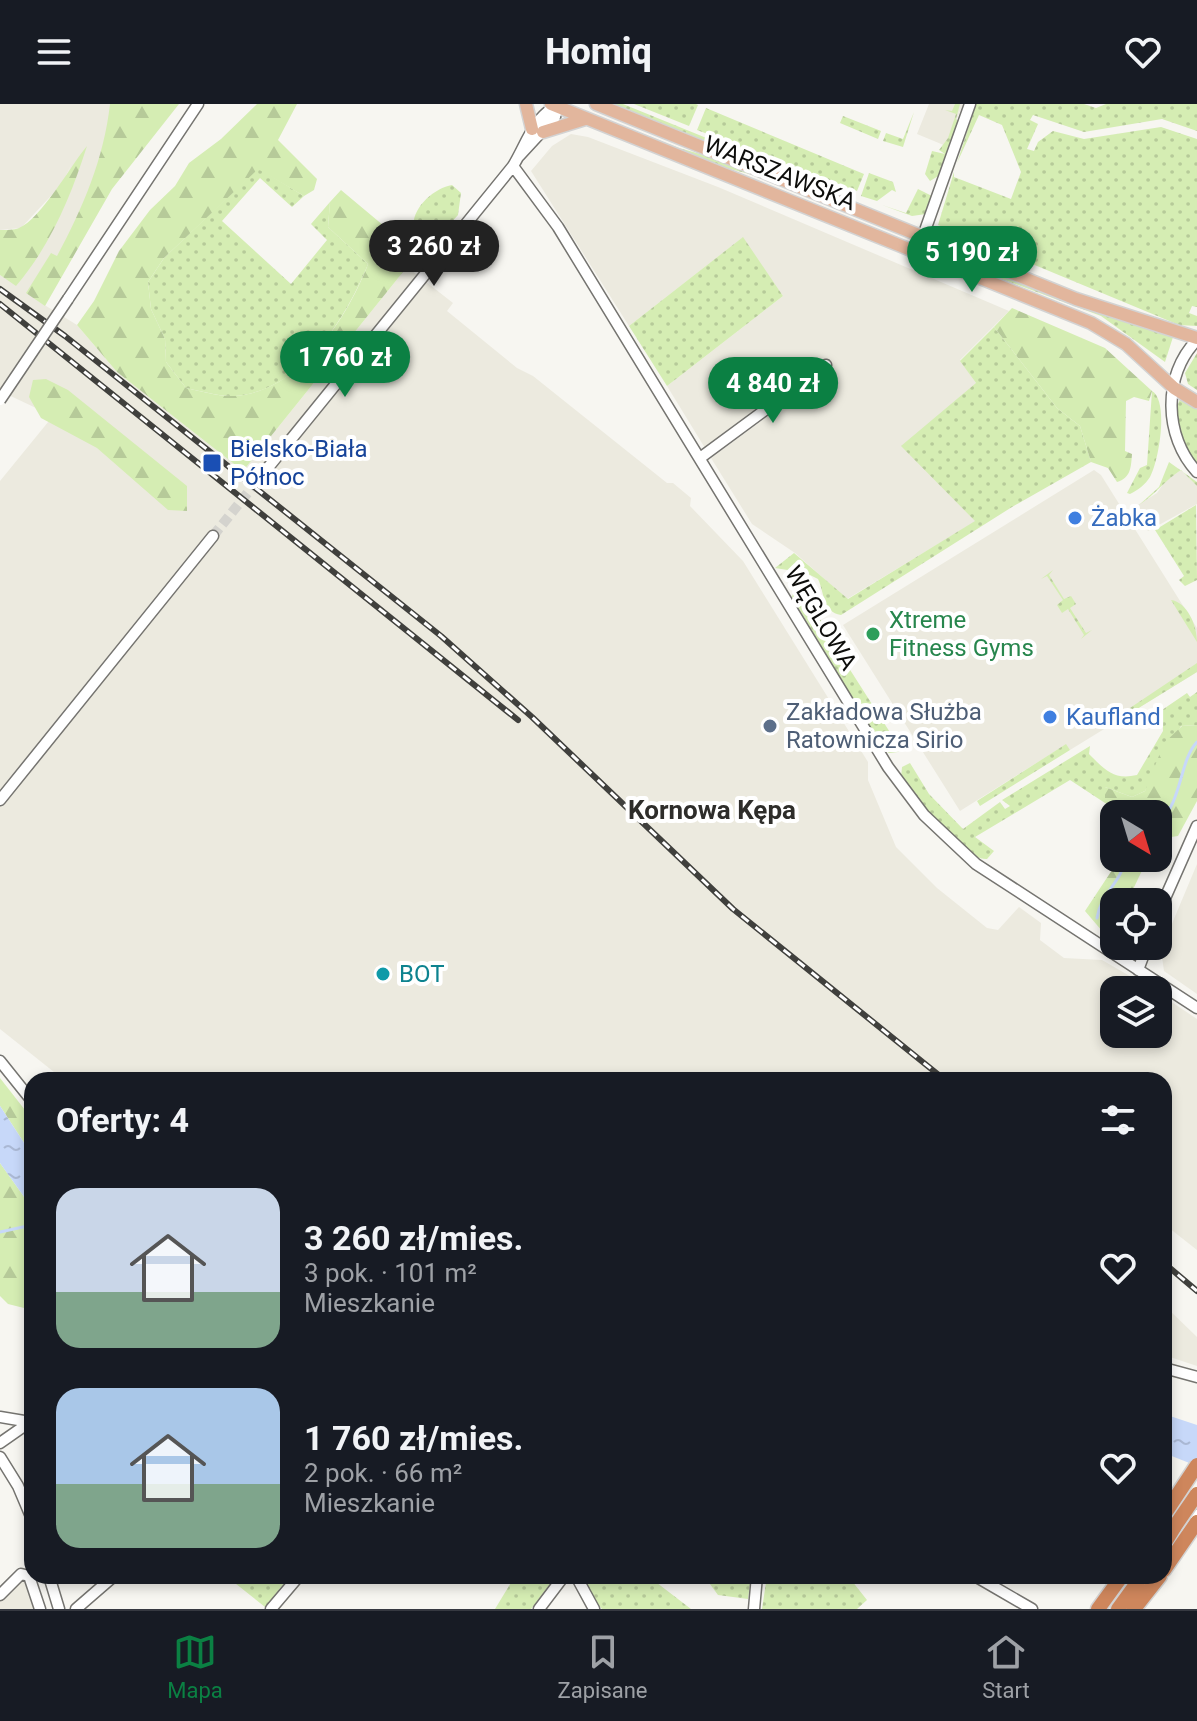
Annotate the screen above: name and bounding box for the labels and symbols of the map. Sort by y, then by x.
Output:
street label: WARSZAWSKA [700,130,860,216]
pin: 3 260 zł [351,220,517,288]
pin: 5 190 zł [889,226,1055,294]
pin: 1 760 zł [262,331,428,399]
pin: 4 840 zł [690,357,856,425]
place label: Bielsko-Biała Północ [230,435,368,491]
marker: Bielsko-Biała Północ [201,452,223,474]
place label: Żabka [1091,504,1157,532]
marker: Żabka [1066,509,1084,527]
street label: WĘGLOWA [779,561,863,675]
place label: Xtreme Fitness Gyms [889,606,1034,662]
marker: Xtreme Fitness Gyms [864,625,882,643]
place label: Zakładowa Służba Ratownicza Sirio [786,698,982,754]
place label: Kaufland [1066,703,1161,731]
marker: Kaufland [1041,708,1059,726]
marker: Zakładowa Służba Ratownicza Sirio [761,717,779,735]
district label: Kornowa Kępa [628,795,796,825]
north arrow [1100,800,1172,872]
place label: BOT [399,960,444,988]
marker: BOT [374,965,392,983]

